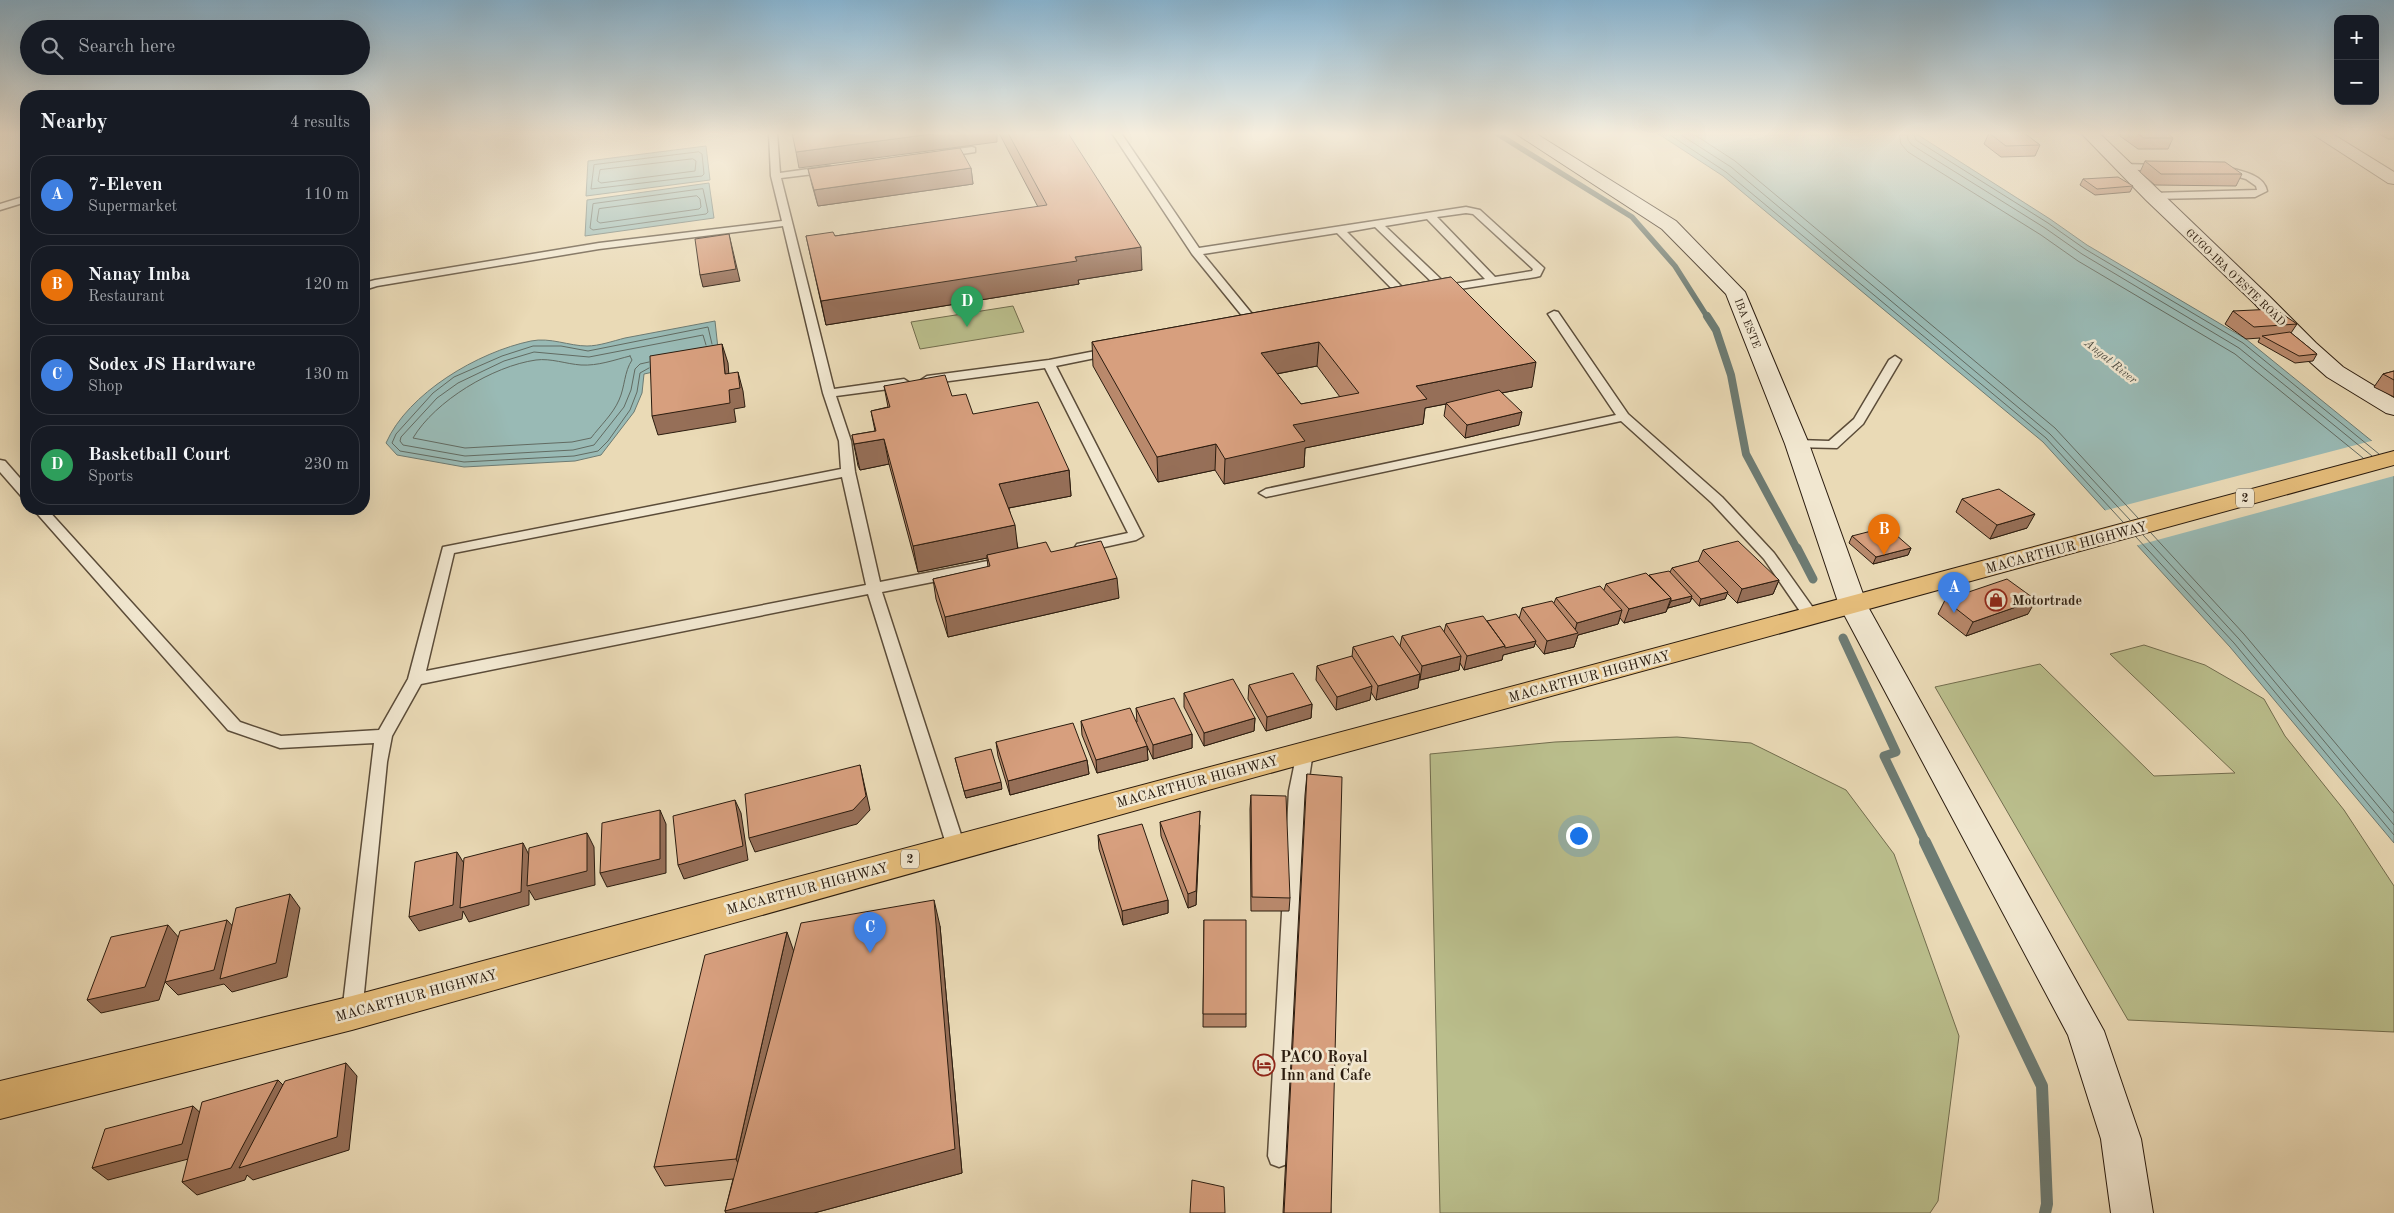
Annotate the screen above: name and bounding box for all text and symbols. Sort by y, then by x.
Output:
map controls [2334,15,2379,105]
button: + [2334,15,2379,60]
search box [20,20,370,75]
icon: search [38,34,66,62]
text: Search here [78,38,175,57]
button: − [2334,60,2379,105]
text: Nearby [40,112,108,133]
text: 4 results [290,115,350,131]
text: 7-Eleven [88,176,163,195]
text: A [51,187,63,203]
text: 110 m [304,187,349,203]
text: Supermarket [88,199,177,215]
street label: GUGO-IBA O'ESTE ROAD [2183,228,2287,329]
text: Nanay Imba [88,266,190,285]
text: B [51,277,63,293]
text: 120 m [304,277,349,293]
pin: D [951,286,983,327]
text: Restaurant [88,289,165,305]
street label: IBA ESTE [1732,297,1762,350]
water label: Angat River [2081,337,2139,387]
text: Sodex JS Hardware [88,356,256,375]
text: C [52,367,62,383]
text: 130 m [304,367,349,383]
text: Shop [88,379,123,395]
text: Basketball Court [88,446,230,465]
text: D [51,457,63,473]
text: 230 m [304,457,349,473]
text: Sports [88,469,133,485]
road number: 2 [2236,488,2254,508]
pin: B [1868,514,1900,555]
street label: MACARTHUR HIGHWAY [1984,520,2149,576]
pin: A [1938,572,1970,613]
shop icon: Motortrade [1984,588,2008,612]
place label: Motortrade [2012,594,2082,608]
street label: MACARTHUR HIGHWAY [1507,649,1672,705]
street label: MACARTHUR HIGHWAY [1115,754,1280,810]
your location [1566,823,1592,849]
road number: 2 [901,850,919,869]
street label: MACARTHUR HIGHWAY [725,861,890,917]
pin: C [854,912,886,953]
street label: MACARTHUR HIGHWAY [334,968,499,1024]
place label: PACO Royal Inn and Cafe [1280,1050,1371,1084]
hotel icon: PACO Royal Inn and Cafe [1252,1053,1276,1077]

